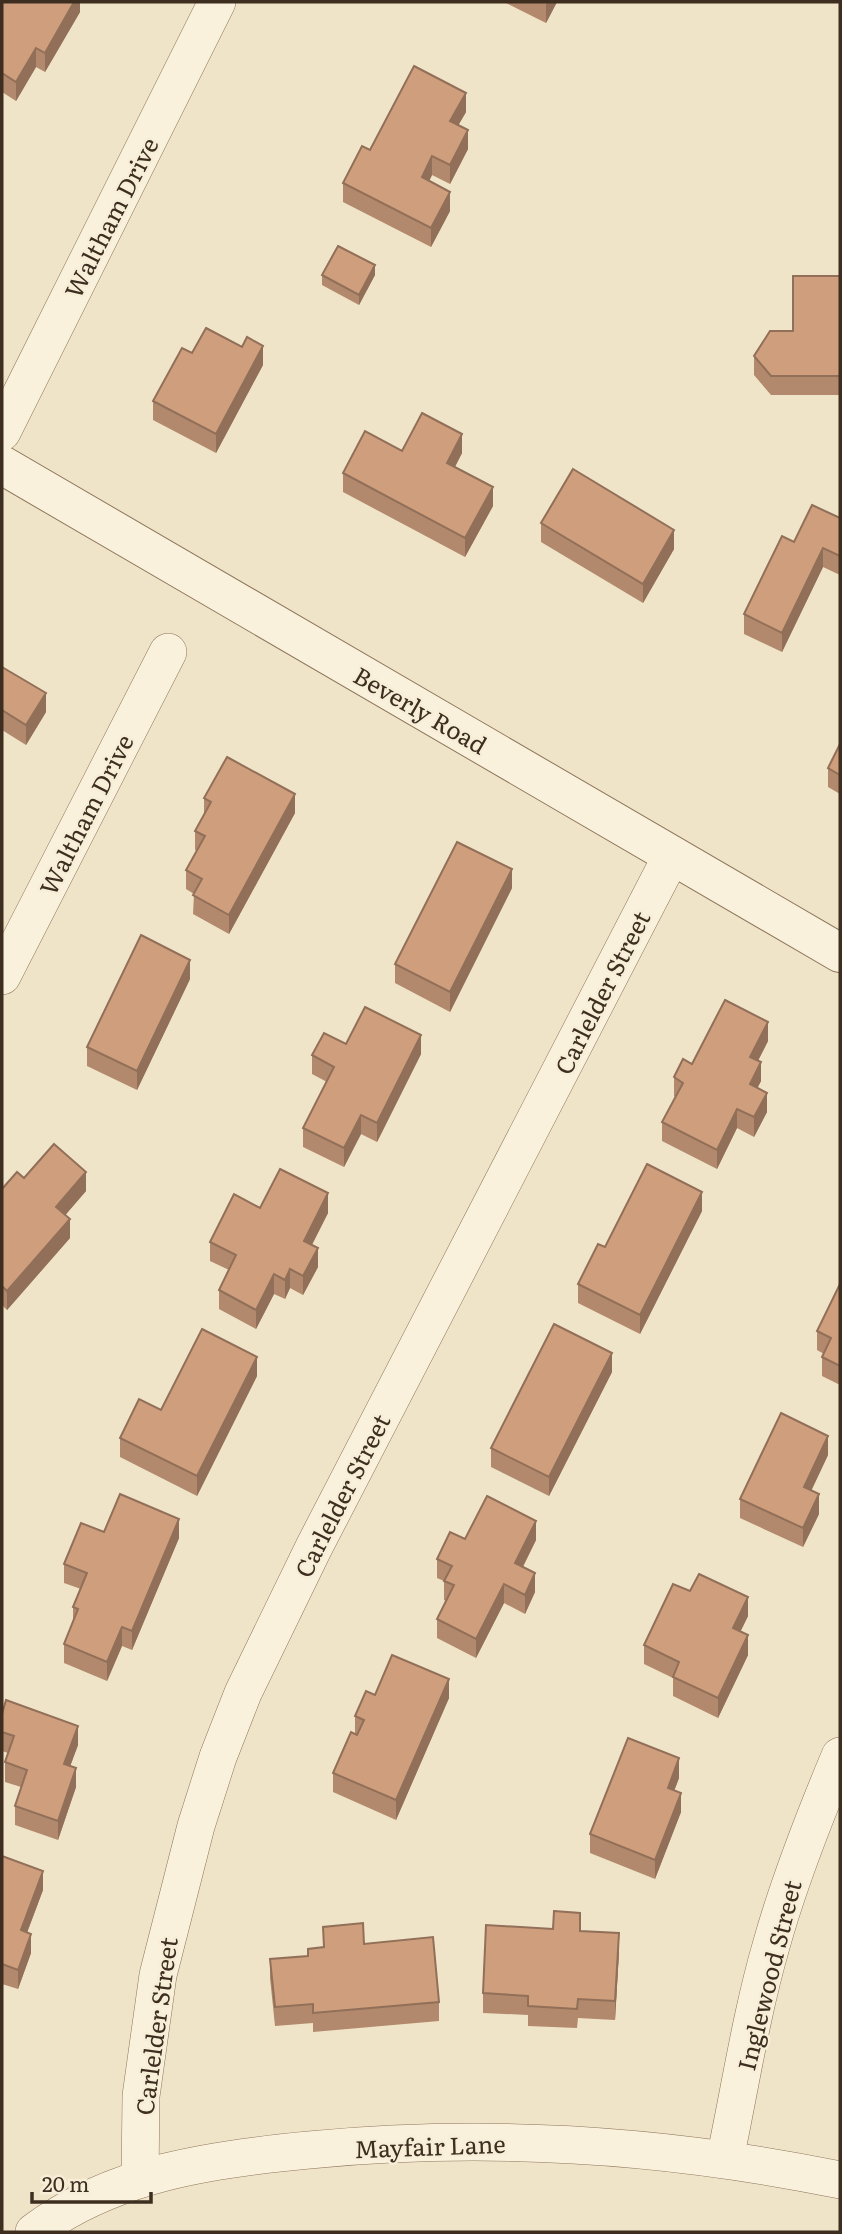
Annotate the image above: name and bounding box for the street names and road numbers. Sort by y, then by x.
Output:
street label: Waltham Drive [54,131,166,303]
street label: Beverly Road [348,657,494,761]
street label: Waltham Drive [29,728,141,900]
street label: Carlelder Street [545,904,657,1080]
street label: Carlelder Street [285,1407,397,1583]
street label: Inglewood Street [727,1876,809,2074]
street label: Carlelder Street [125,1934,185,2117]
street label: Mayfair Lane [354,2125,506,2165]

